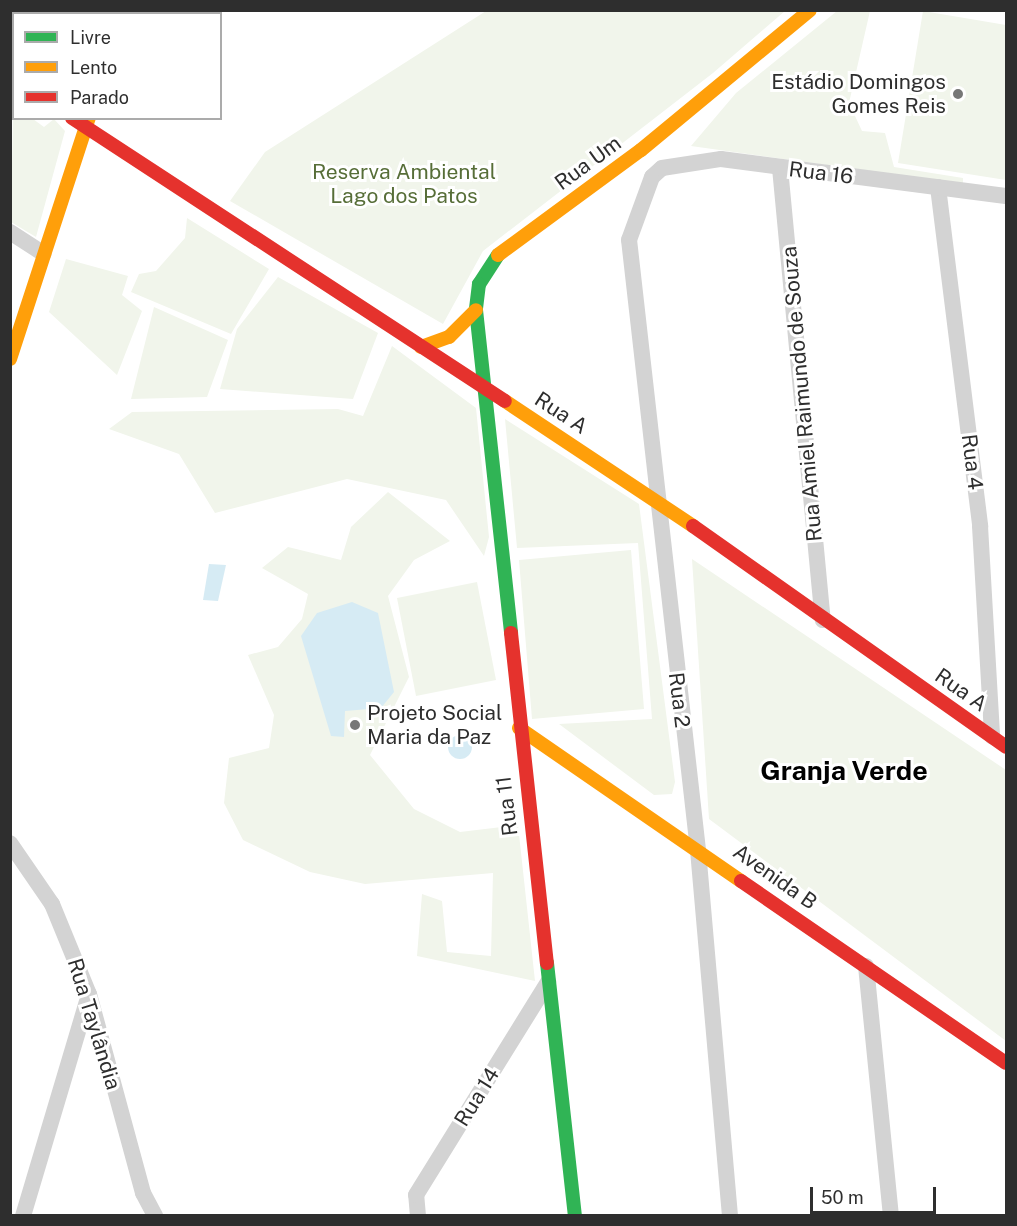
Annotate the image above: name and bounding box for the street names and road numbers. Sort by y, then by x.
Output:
street label: Rua Um [550,131,626,195]
street label: Rua 16 [787,157,855,189]
street label: Rua Amiel Raimundo de Souza [777,245,827,543]
street label: Rua A [530,387,592,439]
street label: Rua 4 [956,433,988,491]
street label: Rua A [930,663,992,717]
street label: Rua 2 [663,671,695,729]
street label: Rua 11 [491,775,523,837]
street label: Avenida B [728,839,822,915]
street label: Rua Taylândia [62,955,126,1093]
street label: Rua 14 [449,1063,505,1131]

